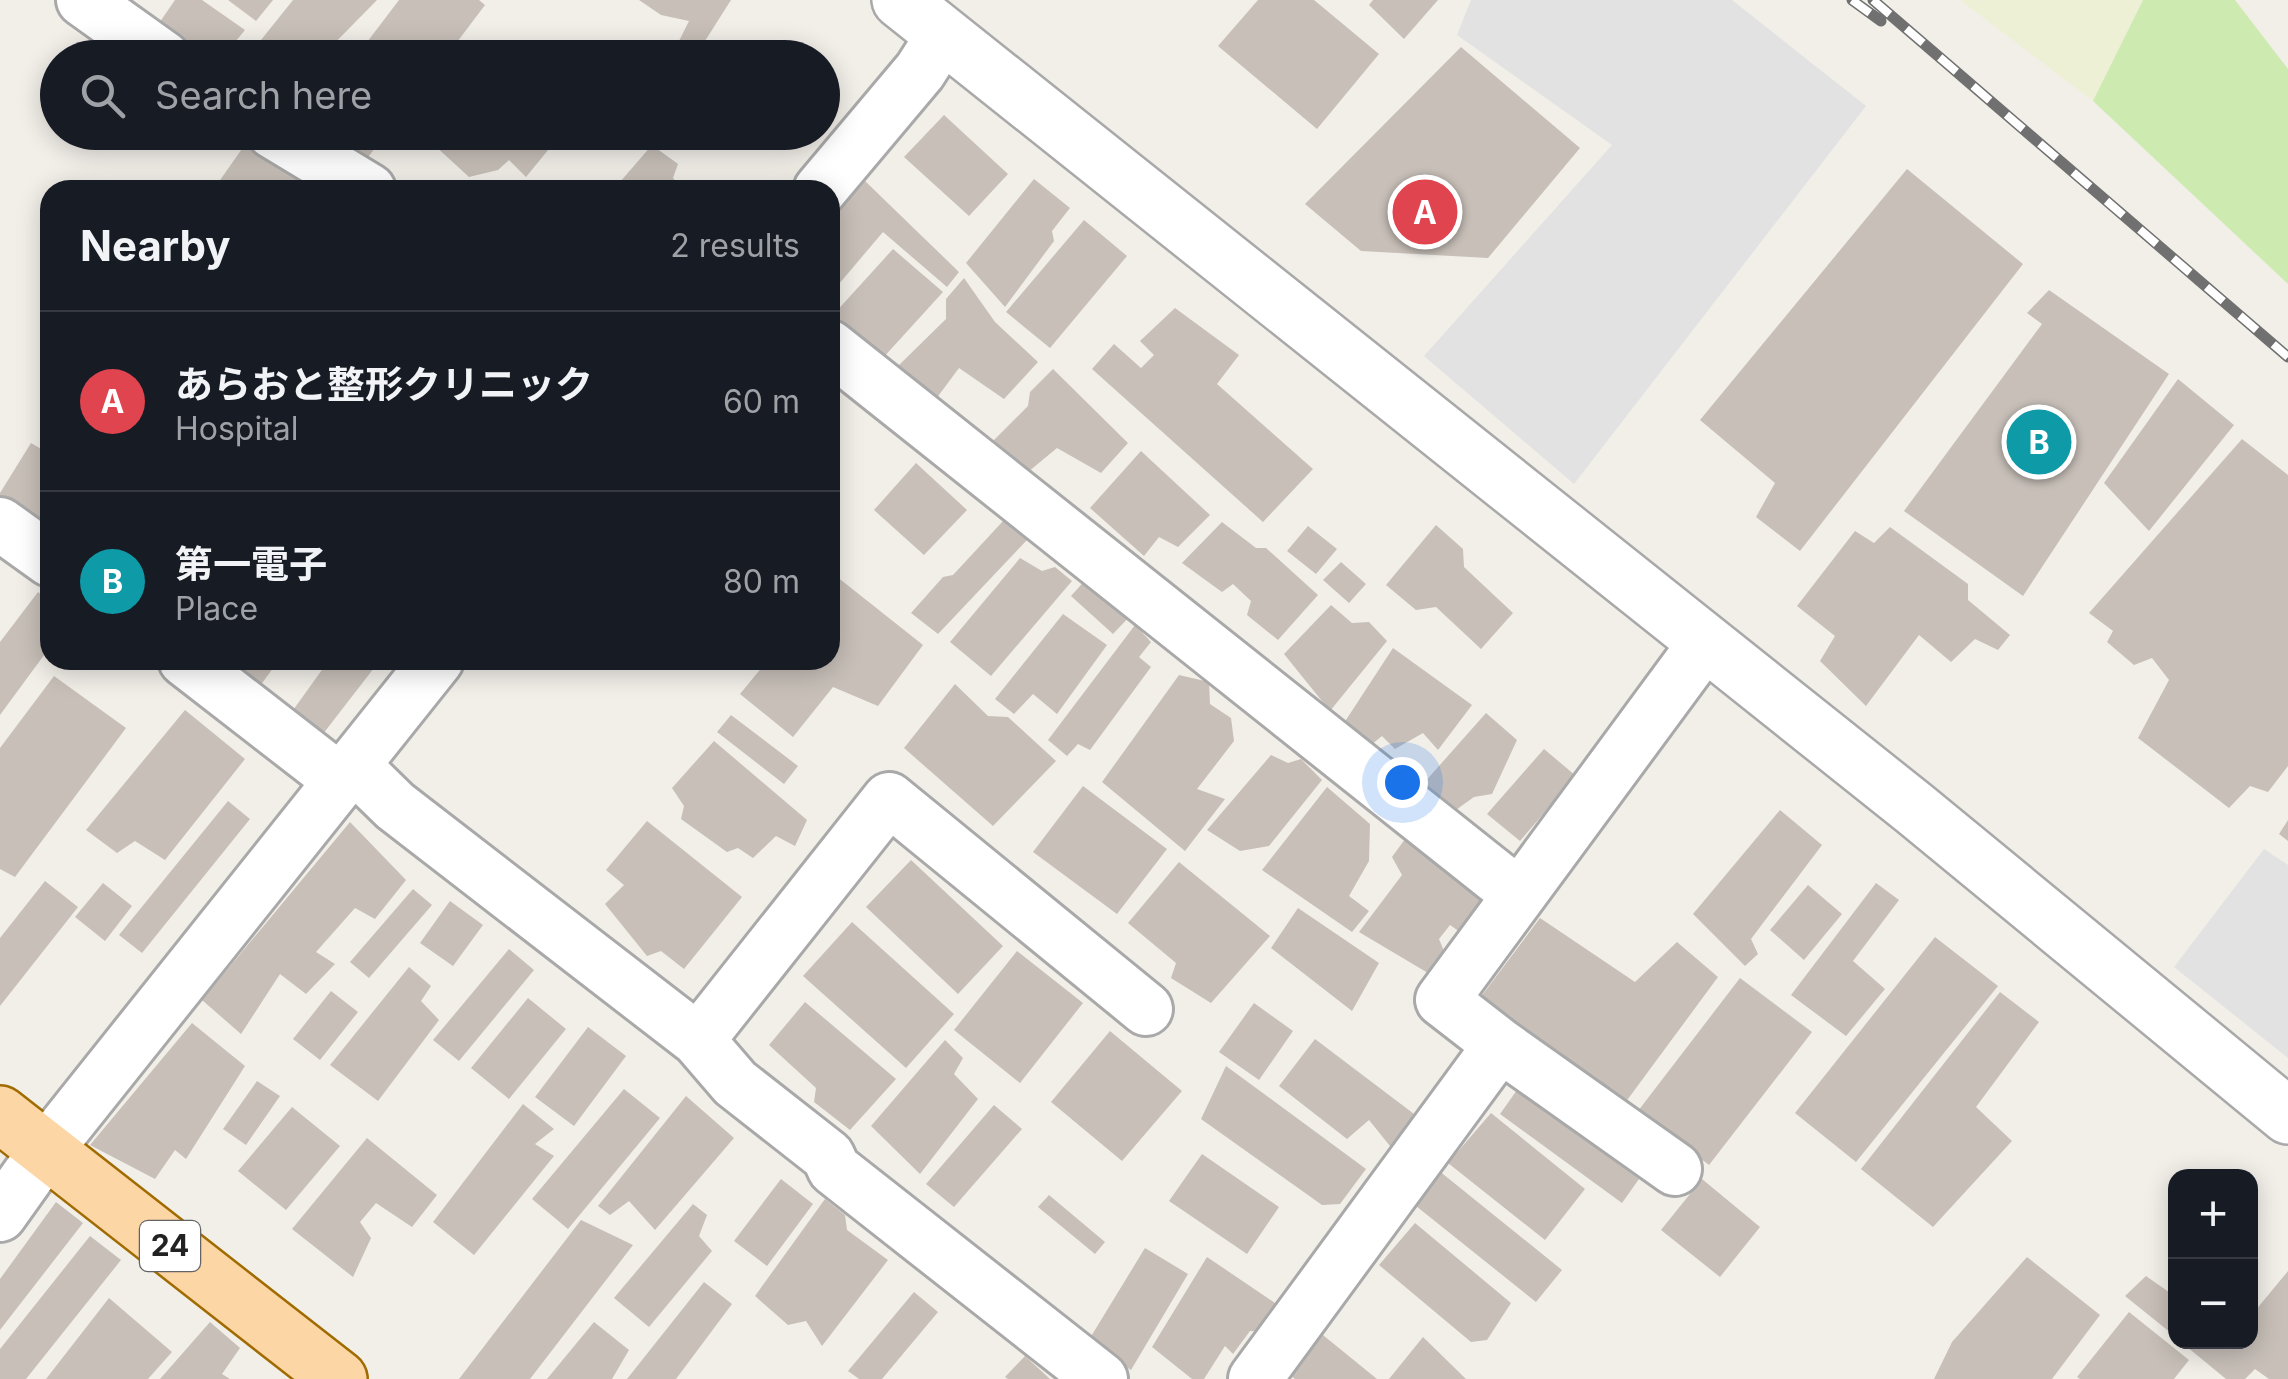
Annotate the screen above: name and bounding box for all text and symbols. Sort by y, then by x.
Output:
search box [40,40,840,150]
icon: search [75,68,130,123]
text: Search here [155,72,372,118]
pin: A [1392,174,1458,250]
text: Nearby [80,220,231,271]
text: 2 results [670,226,800,265]
text: あらおと整形クリニック [175,361,593,407]
text: A [101,382,124,421]
text: 60 m [723,382,800,421]
pin: B [2006,404,2072,480]
text: Hospital [175,409,299,448]
text: 第一電子 [175,541,327,587]
text: B [102,562,123,601]
text: 80 m [723,562,800,601]
text: Place [175,589,258,628]
your location [1377,757,1428,808]
map controls [2168,1169,2258,1349]
button: + [2168,1169,2258,1259]
road number: 24 [140,1221,200,1271]
button: − [2168,1259,2258,1349]

